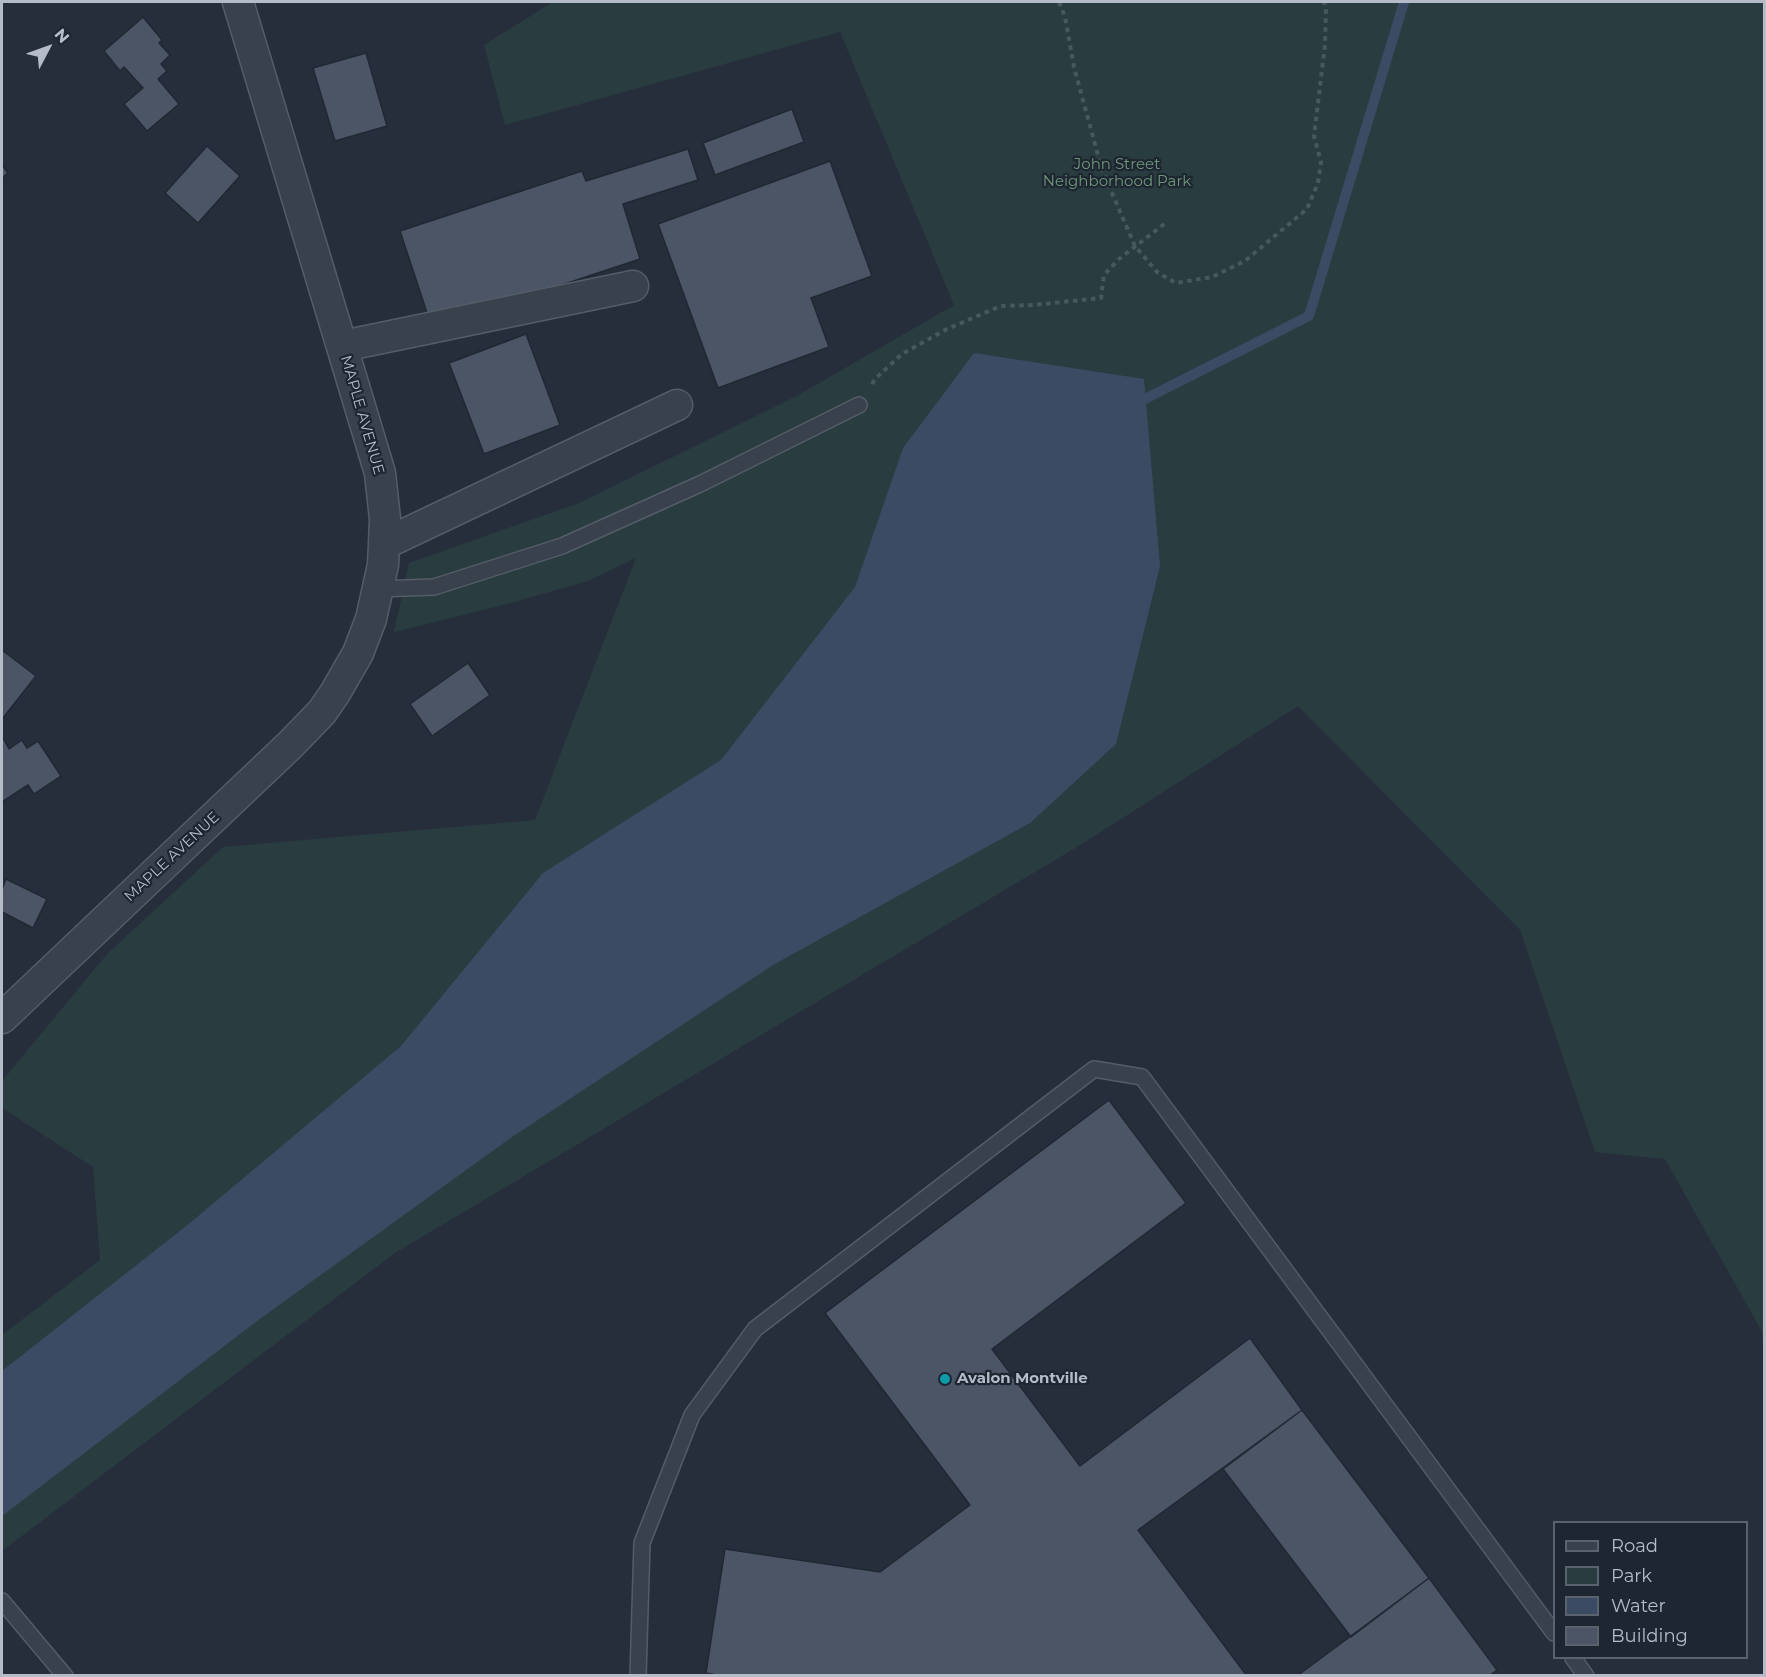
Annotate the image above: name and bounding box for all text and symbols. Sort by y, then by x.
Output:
north arrow [18,18,78,78]
text: N [51,25,73,47]
park label: John Street Neighborhood Park [1043,156,1191,191]
street label: MAPLE AVENUE [336,353,388,477]
street label: MAPLE AVENUE [121,808,223,906]
place label: Avalon Montville [957,1370,1088,1388]
marker: Avalon Montville [938,1372,952,1386]
legend [1553,1521,1748,1659]
text: Road [1611,1535,1658,1557]
text: Park [1611,1565,1652,1587]
text: Water [1611,1595,1666,1617]
text: Building [1611,1625,1688,1647]

